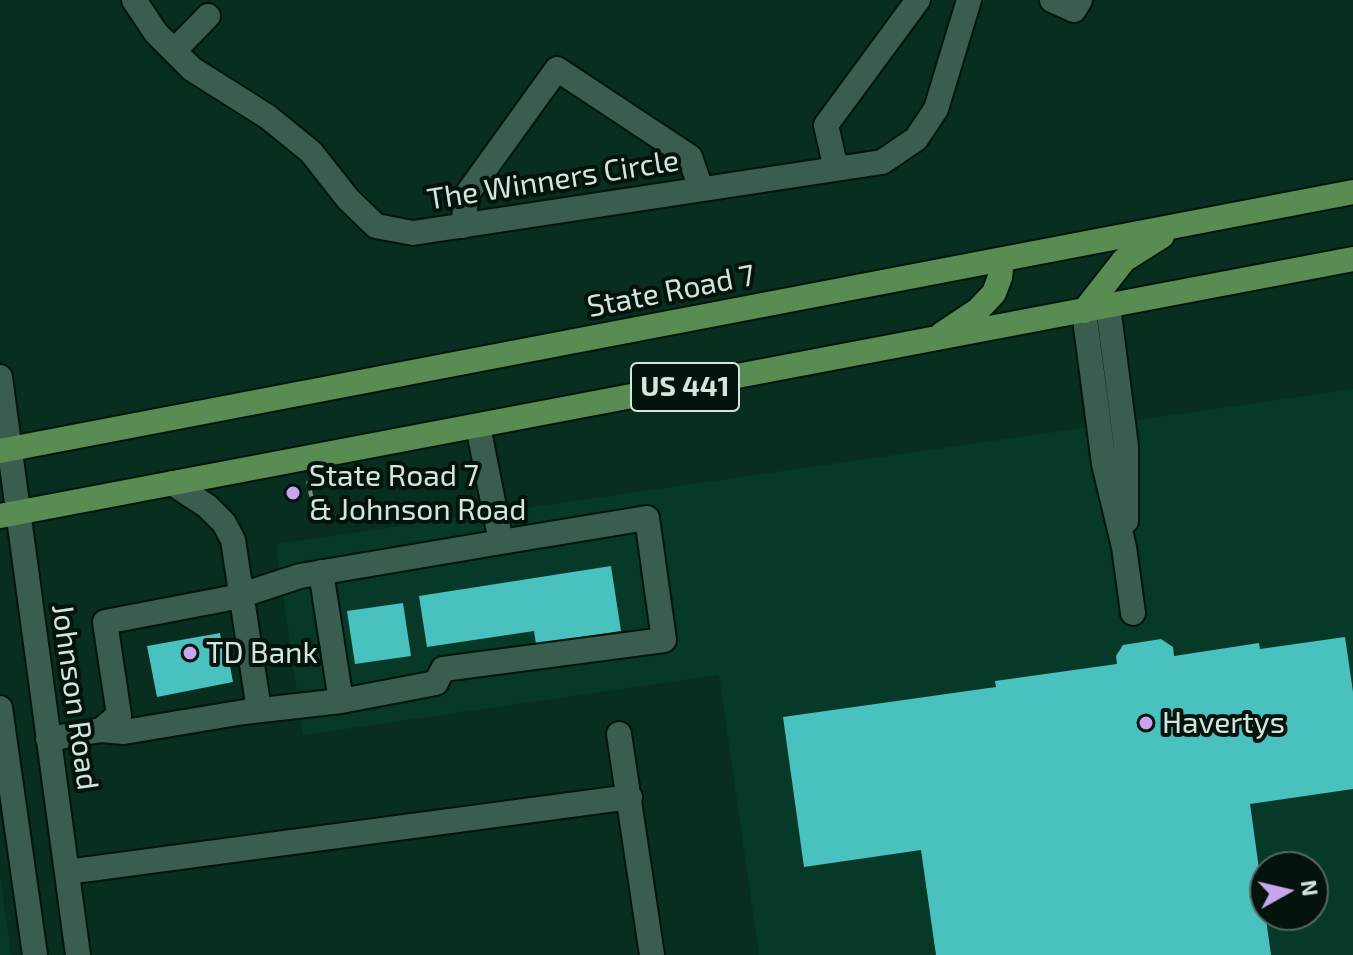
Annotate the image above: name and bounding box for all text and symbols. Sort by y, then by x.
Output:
street label: The Winners Circle [425,142,681,218]
street label: State Road 7 [584,257,758,325]
road number: US 441 [631,363,739,411]
place label: State Road 7 & Johnson Road [309,458,526,528]
marker: State Road 7 & Johnson Road [284,484,302,502]
street label: Johnson Road [44,602,106,792]
place label: TD Bank [206,635,318,671]
marker: TD Bank [181,644,199,662]
place label: Havertys [1162,705,1285,741]
marker: Havertys [1137,714,1155,732]
north arrow [1249,851,1329,931]
text: N [1297,878,1325,898]

